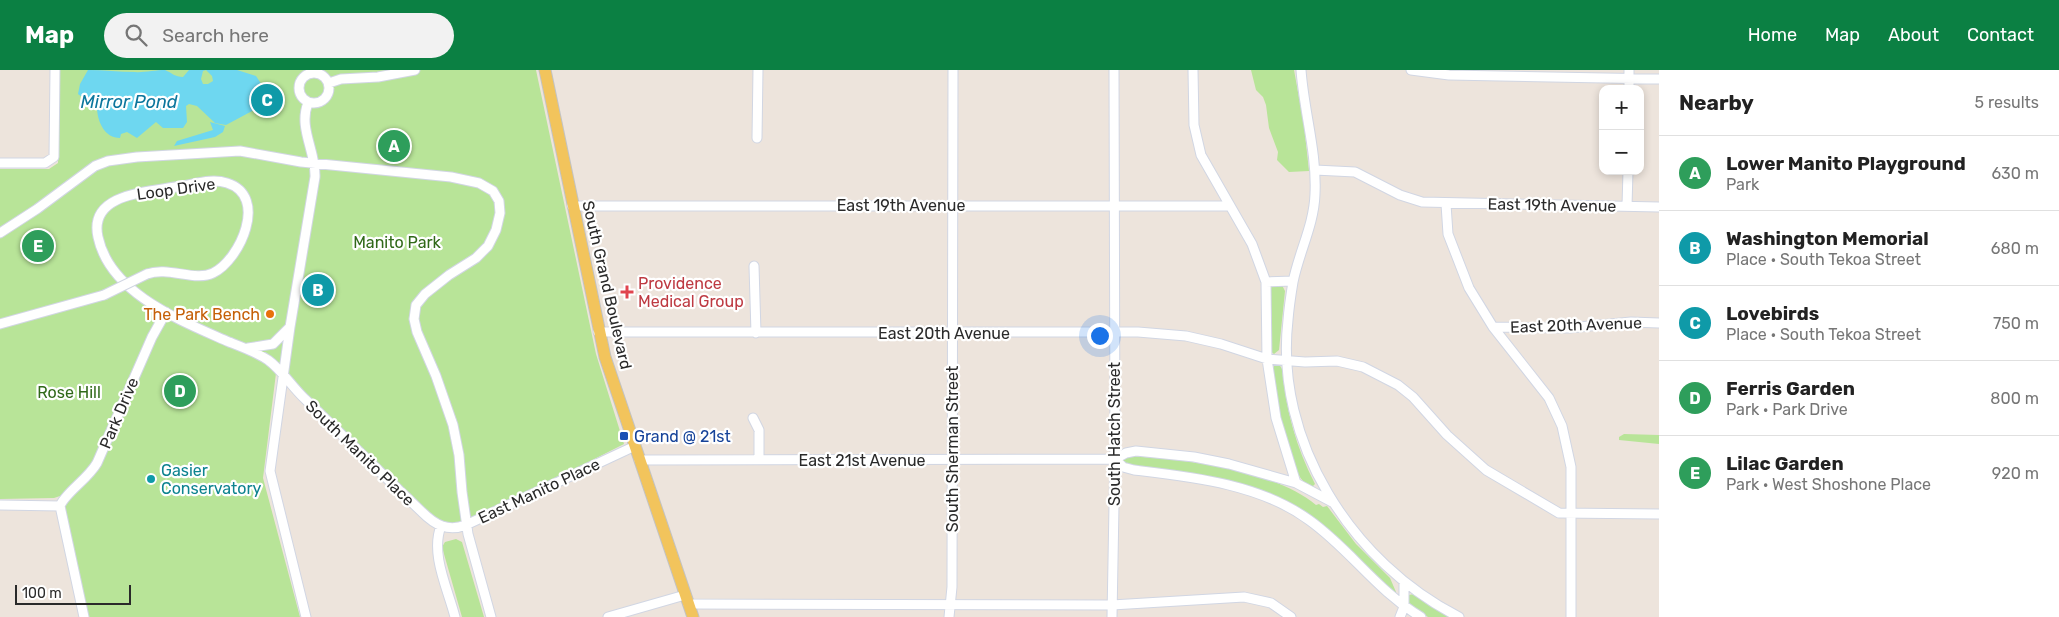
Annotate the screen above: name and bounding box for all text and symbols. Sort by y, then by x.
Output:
search box [104,13,454,58]
text: Map [25,21,74,49]
icon: search [122,21,150,49]
text: Search here [162,24,269,47]
text: Home [1748,24,1797,46]
text: Map [1825,24,1860,46]
text: About [1888,24,1939,46]
text: Contact [1967,24,2034,46]
pin: C [251,81,283,119]
map controls [1599,85,1644,175]
button: + [1599,85,1644,130]
text: Nearby [1679,90,1754,115]
water label: Mirror Pond [80,91,178,113]
text: 5 results [1975,93,2039,112]
pin: A [378,127,410,165]
button: − [1599,130,1644,175]
text: Lower Manito Playground [1726,152,1966,175]
text: A [1689,164,1701,183]
text: 630 m [1991,164,2039,183]
street label: Loop Drive [135,174,217,204]
text: Park [1726,175,1759,194]
street label: East 19th Avenue [1487,194,1617,216]
street label: East 19th Avenue [837,196,965,215]
street label: South Grand Boulevard [578,199,636,371]
pin: E [22,227,54,265]
text: Washington Memorial [1726,227,1929,250]
park label: Manito Park [353,233,442,252]
text: B [1689,239,1701,258]
text: 680 m [1991,239,2039,258]
text: Place · South Tekoa Street [1726,250,1921,269]
pin: B [302,271,334,309]
place label: Providence Medical Group [638,274,744,311]
marker: Providence Medical Group [620,285,634,299]
text: Lovebirds [1726,302,1819,325]
place label: The Park Bench [143,305,260,324]
marker: The Park Bench [264,308,276,320]
street label: East 20th Avenue [1510,313,1642,337]
text: C [1689,314,1701,333]
text: 750 m [1993,314,2039,333]
your location [1087,323,1113,349]
street label: East 20th Avenue [878,324,1010,343]
text: Place · South Tekoa Street [1726,325,1921,344]
street label: South Hatch Street [1105,362,1124,506]
street label: South Sherman Street [943,366,962,532]
pin: D [164,372,196,410]
street label: Park Drive [95,374,143,451]
text: Ferris Garden [1726,377,1855,400]
park label: Rose Hill [37,383,101,402]
text: D [1689,389,1701,408]
text: 800 m [1990,389,2039,408]
street label: South Manito Place [302,396,418,510]
text: Park · Park Drive [1726,400,1848,419]
place label: Grand @ 21st [634,427,731,446]
marker: Grand @ 21st [618,430,630,442]
street label: East 21st Avenue [798,451,926,470]
text: Lilac Garden [1726,452,1844,475]
street label: East Manito Place [475,454,603,528]
place label: Gasier Conservatory [161,461,262,498]
text: E [1690,464,1700,483]
text: 920 m [1992,464,2039,483]
marker: Gasier Conservatory [145,473,157,485]
text: Park · West Shoshone Place [1726,475,1931,494]
scale bar [15,582,131,605]
text: 100 m [22,585,62,602]

